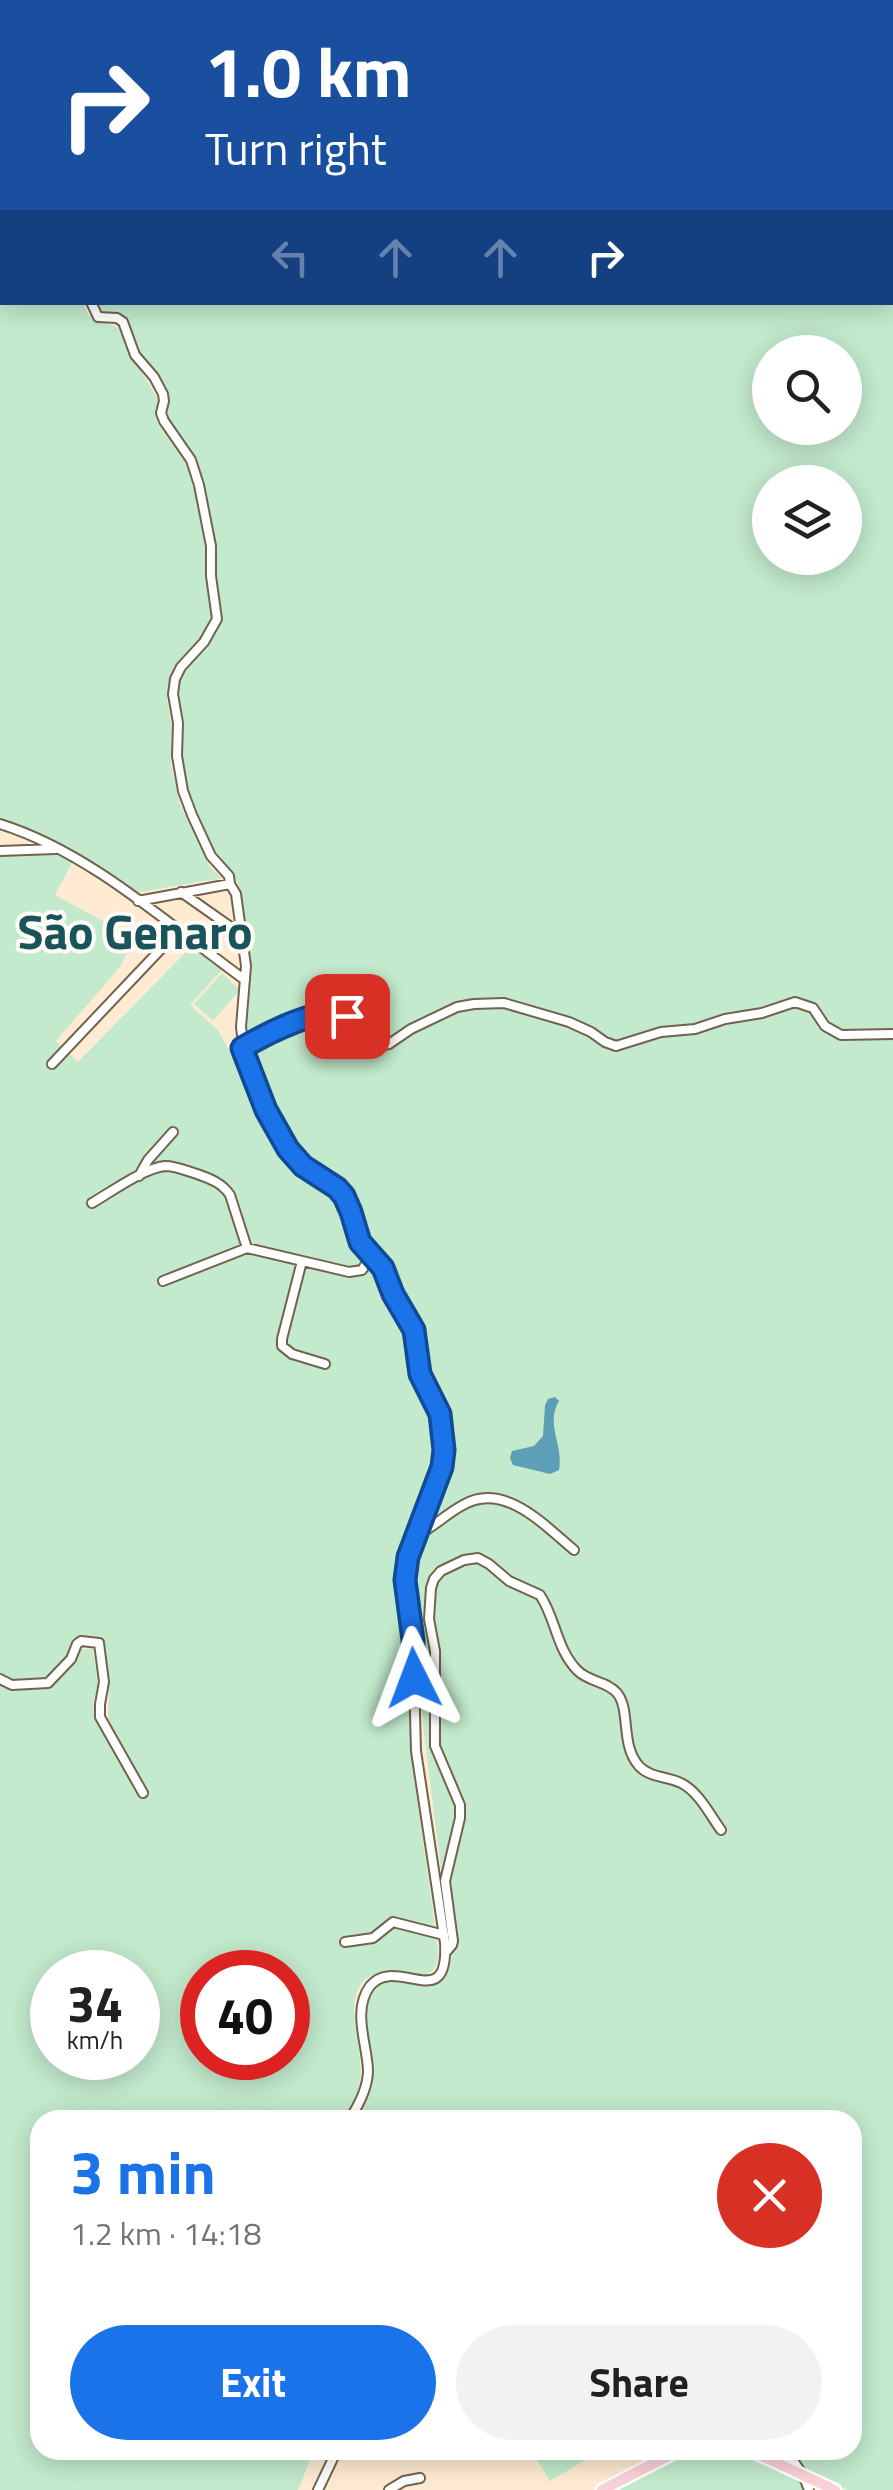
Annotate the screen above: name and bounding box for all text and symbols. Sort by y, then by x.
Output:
text: 1.0 km [205,18,412,124]
icon: right [40,40,170,170]
text: Turn right [205,114,387,182]
icon: left [263,230,318,285]
icon: ahead [368,230,423,285]
icon: ahead [473,230,528,285]
icon: right [578,230,633,285]
map controls [752,335,862,575]
button: search [752,335,862,445]
button: layers [752,465,862,575]
district label: São Genaro [17,895,253,968]
pin [305,974,390,1059]
icon: arrive [320,989,375,1044]
position arrow [362,1626,466,1730]
speed limit sign: 40 [180,1950,310,2080]
text: 34 [67,1965,123,2041]
text: km/h [67,2021,123,2059]
text: 3 min [70,2126,216,2217]
button: close [717,2143,822,2248]
text: 1.2 km · 14:18 [70,2209,262,2257]
button: Exit [70,2325,436,2440]
button: Share [456,2325,822,2440]

